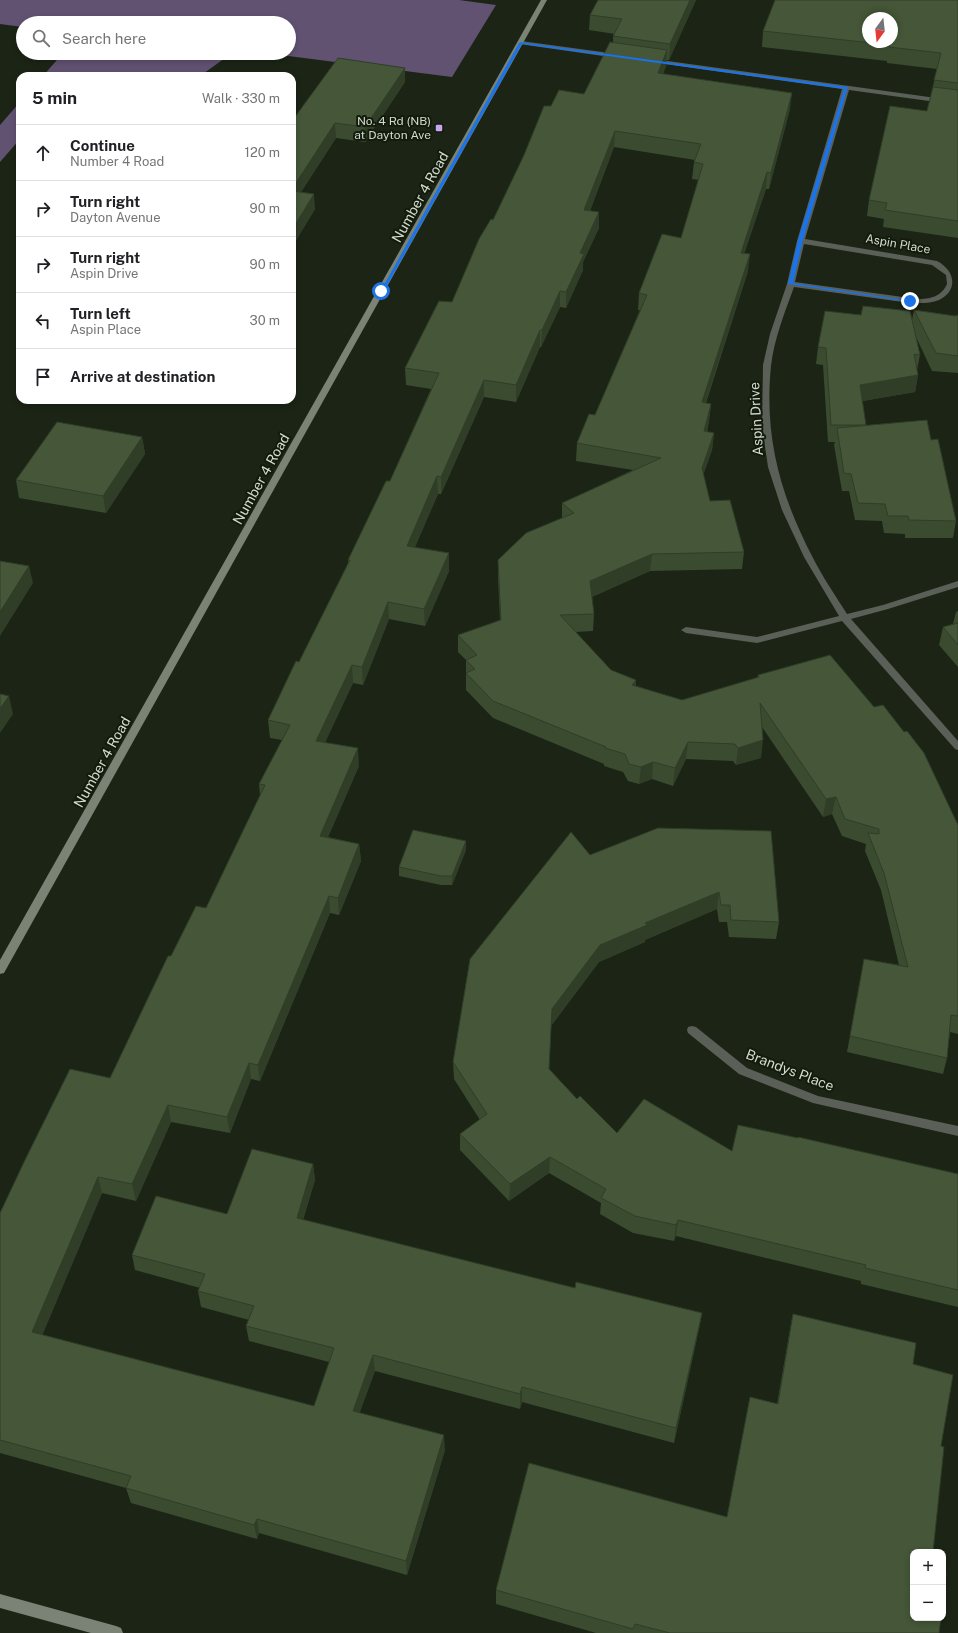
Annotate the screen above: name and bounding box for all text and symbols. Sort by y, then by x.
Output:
north arrow [862,12,898,48]
search box [16,16,296,60]
icon: search [30,27,52,49]
text: Search here [62,30,146,47]
text: 5 min [32,88,77,108]
text: Walk · 330 m [202,91,280,106]
place label: No. 4 Rd (NB) at Dayton Ave [354,114,431,142]
marker: No. 4 Rd (NB) at Dayton Ave [434,123,444,133]
text: Continue [70,137,135,154]
icon: ahead [32,142,54,164]
text: 120 m [245,145,280,160]
street label: Number 4 Road [388,149,452,245]
text: Number 4 Road [70,154,164,169]
text: Turn right [70,193,140,210]
icon: right [32,198,54,220]
text: 90 m [250,201,280,216]
text: Dayton Avenue [70,210,161,225]
street label: Aspin Place [864,231,932,257]
text: Turn right [70,249,140,266]
icon: right [32,254,54,276]
text: 90 m [250,257,280,272]
text: Aspin Drive [70,266,138,281]
route start [372,282,390,300]
route end [901,292,919,310]
text: Turn left [70,305,131,322]
icon: left [32,310,54,332]
text: 30 m [250,313,280,328]
text: Aspin Place [70,322,141,337]
icon: arrive [32,366,54,388]
text: Arrive at destination [70,368,215,385]
street label: Aspin Drive [746,382,766,456]
street label: Number 4 Road [229,431,293,527]
street label: Number 4 Road [70,714,134,810]
street label: Brandys Place [744,1046,836,1094]
map controls [910,1549,946,1621]
button: + [910,1549,946,1585]
button: − [910,1585,946,1621]

